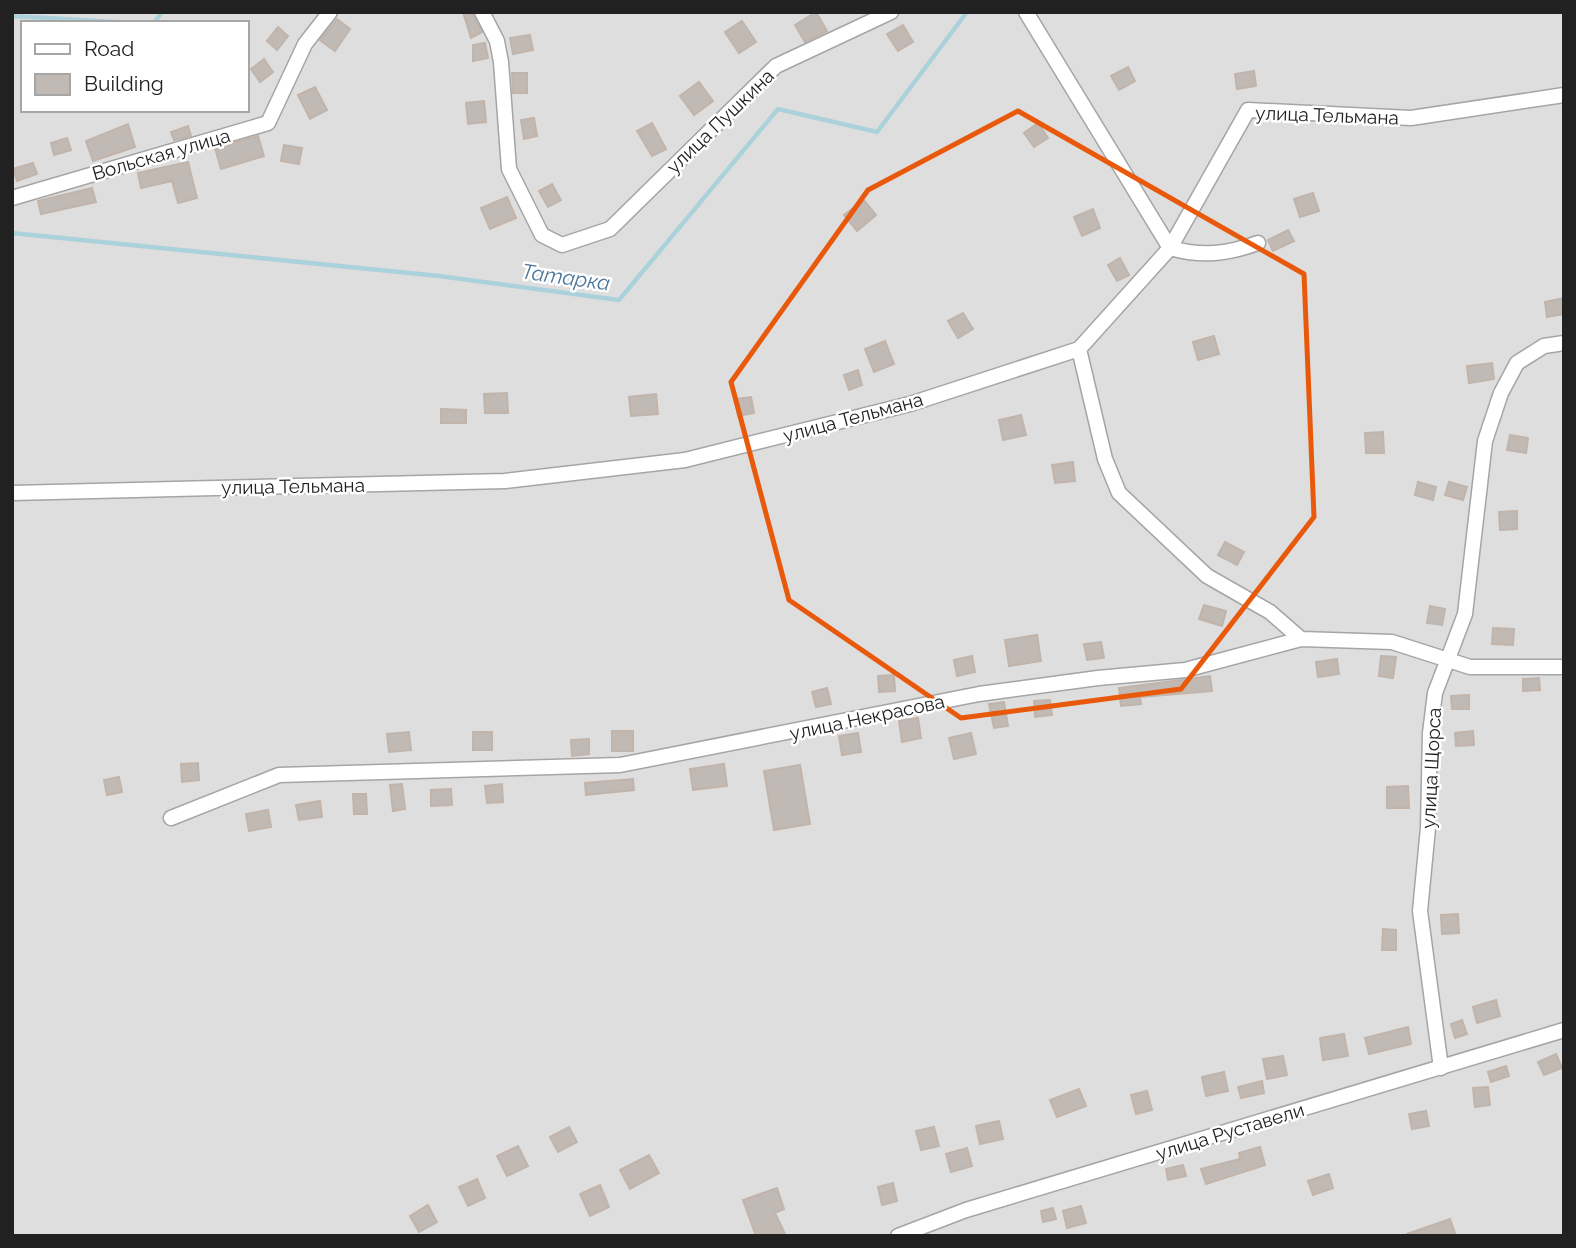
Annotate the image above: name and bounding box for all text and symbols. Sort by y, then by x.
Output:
legend [21,21,248,112]
text: Road [84,36,134,61]
street label: улица Пушкина [662,64,778,178]
text: Building [84,71,164,96]
street label: улица Тельмана [1255,101,1399,129]
street label: Вольская улица [89,124,233,184]
water label: Татарка [520,258,612,296]
street label: улица Тельмана [781,388,925,446]
street label: улица Тельмана [221,474,365,498]
street label: улица Некрасова [788,690,946,744]
street label: улица Щорса [1417,707,1445,829]
street label: улица Руставели [1153,1098,1307,1164]

